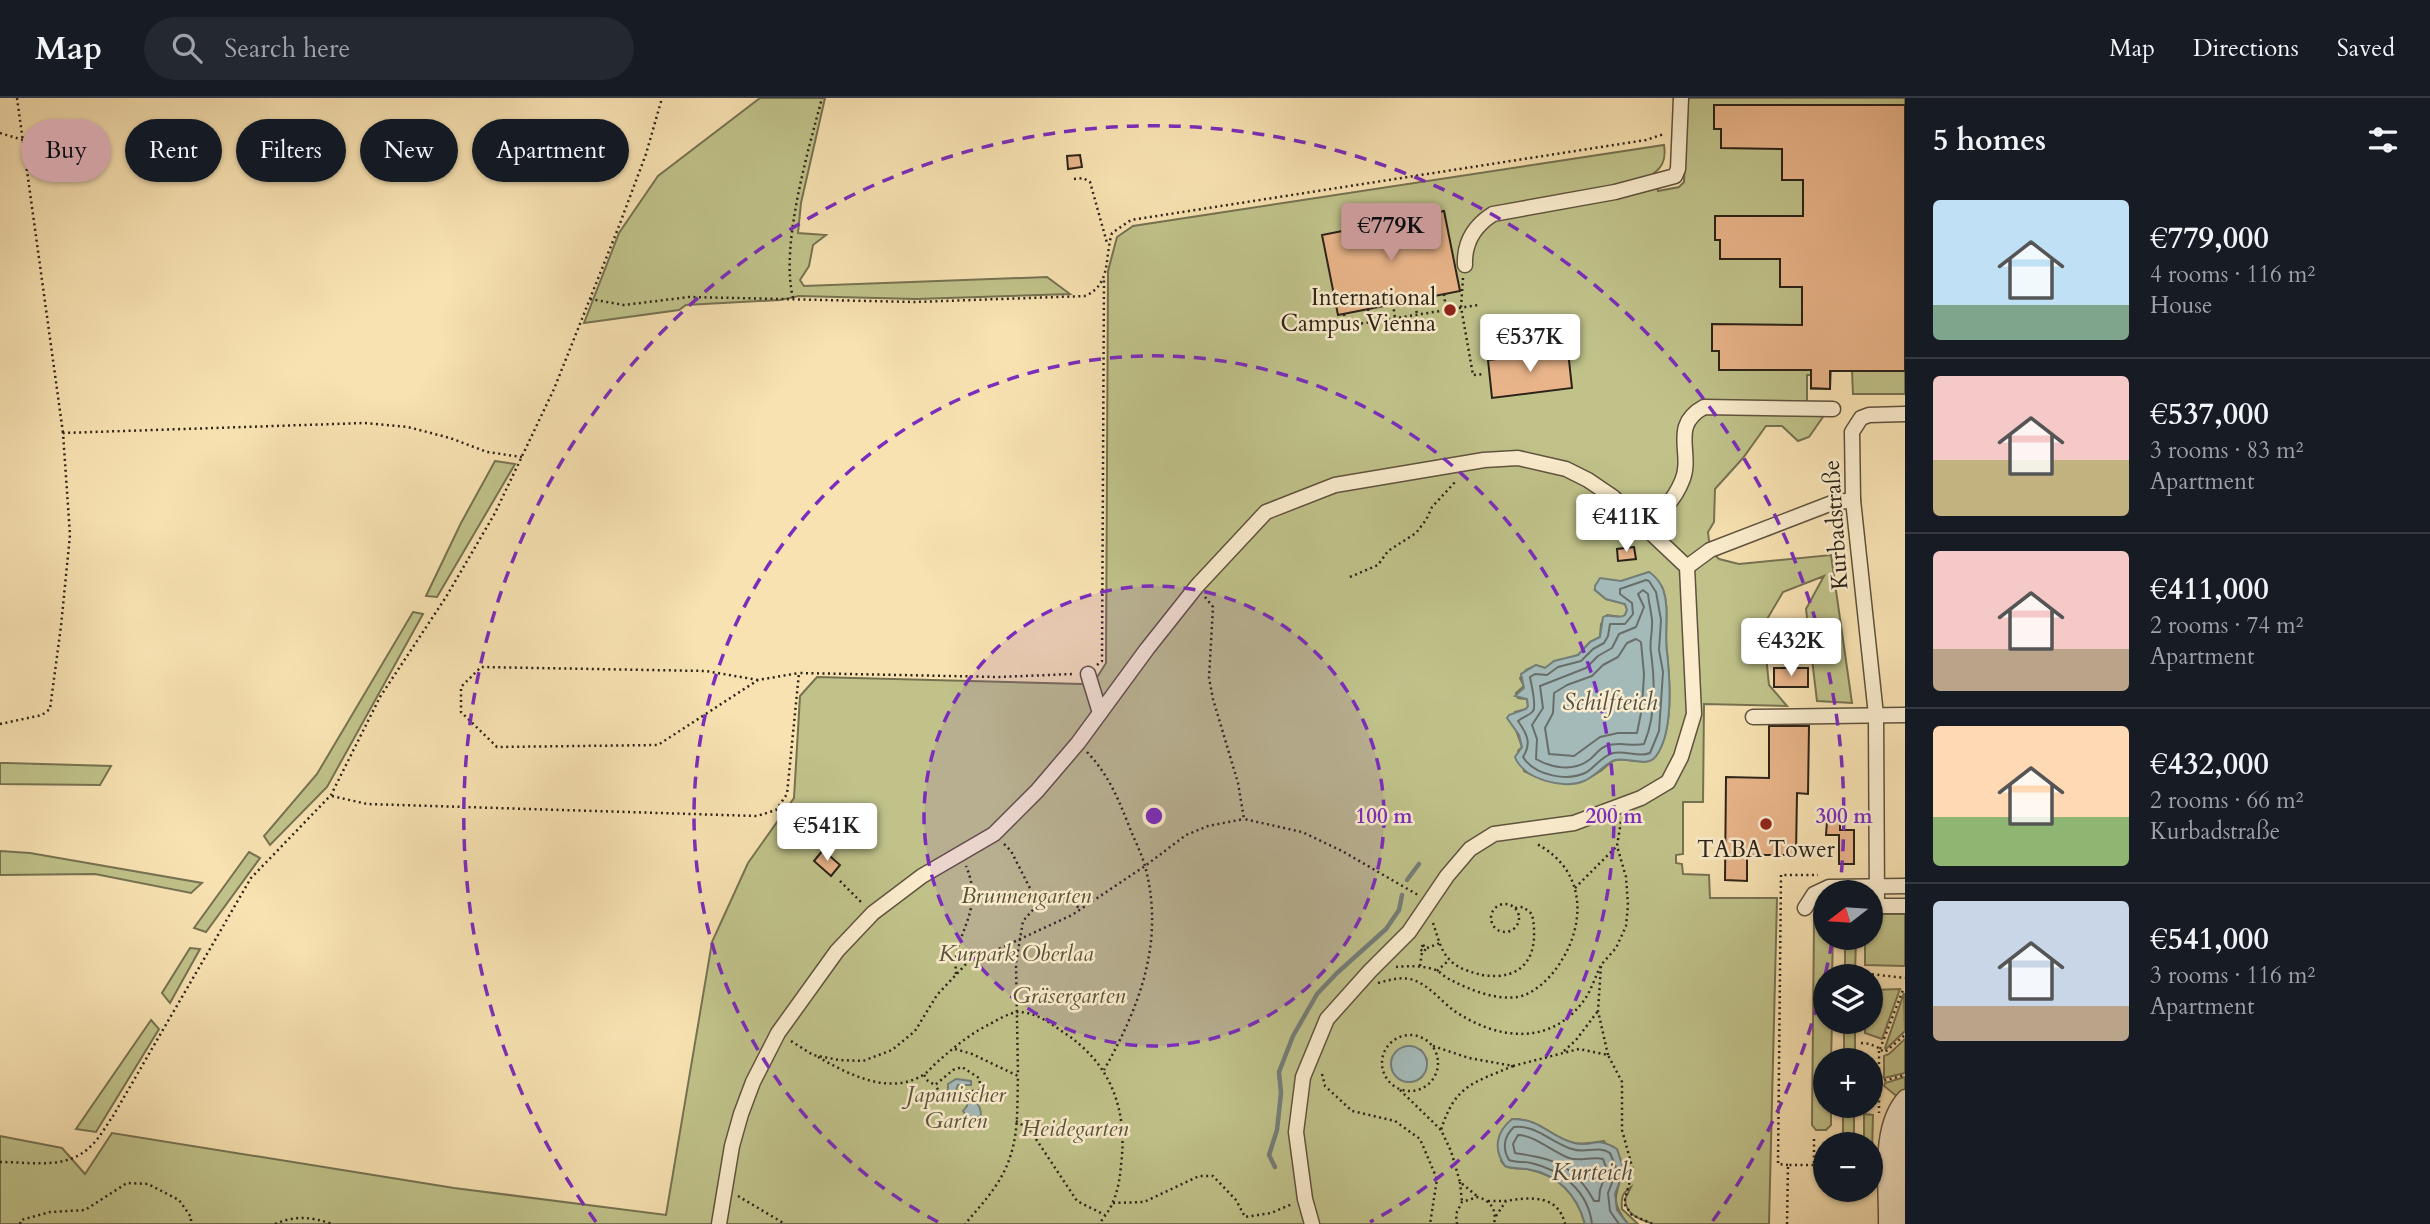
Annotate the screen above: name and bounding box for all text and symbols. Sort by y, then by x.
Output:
search box [144,17,634,80]
text: Map [35,26,102,71]
icon: search [168,29,206,67]
text: Search here [224,31,350,66]
text: Map [2109,32,2155,65]
text: Directions [2193,32,2299,65]
text: Saved [2337,32,2395,65]
chip: Buy [21,119,111,182]
chip: Rent [125,119,222,182]
chip: Filters [236,119,346,182]
chip: New [360,119,458,182]
chip: Apartment [472,119,629,182]
text: 5 homes [1933,120,2046,161]
icon: filters [2364,121,2402,159]
pin: €779K [1342,204,1440,263]
text: €779K [1357,210,1425,241]
text: €779,000 [2150,218,2269,259]
icon: home [1989,228,2073,312]
text: 4 rooms · 116 m² [2150,259,2315,290]
place label: International Campus Vienna [1280,282,1436,339]
text: House [2150,290,2212,321]
marker: International Campus Vienna [1442,302,1458,318]
pin: €537K [1481,314,1579,374]
text: €537K [1496,321,1564,352]
text: €537,000 [2150,394,2269,435]
icon: home [1989,404,2073,488]
text: 3 rooms · 83 m² [2150,435,2303,466]
street label: Kurbadstraße [1815,459,1855,591]
text: Apartment [2150,466,2254,497]
pin: €411K [1577,494,1675,554]
text: €411K [1592,501,1660,532]
text: €411,000 [2150,569,2269,610]
icon: home [1989,579,2073,663]
text: 2 rooms · 74 m² [2150,610,2303,641]
pin: €432K [1742,618,1840,678]
text: €432K [1757,625,1825,656]
text: Apartment [2150,641,2254,672]
water label: Schilfteich [1562,686,1658,719]
text: €432,000 [2150,744,2269,785]
icon: home [1989,754,2073,838]
text: 2 rooms · 66 m² [2150,785,2303,816]
text: 100 m [1355,802,1413,831]
text: 200 m [1585,802,1643,831]
text: 300 m [1815,802,1873,831]
pin: €541K [778,804,876,863]
centre of rings [1142,804,1166,828]
text: €541K [793,810,861,841]
marker: TABA Tower [1758,816,1774,832]
text: Kurbadstraße [2150,816,2280,847]
place label: TABA Tower [1697,834,1836,865]
park label: Brunnengarten [961,880,1092,911]
north arrow [1813,880,1883,950]
map controls [1813,880,1883,1202]
text: €541,000 [2150,919,2269,960]
icon: home [1989,929,2073,1013]
park label: Kurpark Oberlaa [939,938,1093,969]
text: 3 rooms · 116 m² [2150,960,2315,991]
button: layers [1813,964,1883,1034]
park label: Gräsergarten [1013,980,1126,1011]
text: Apartment [2150,991,2254,1022]
button: + [1813,1048,1883,1118]
park label: Japanischer Garten [901,1079,1007,1136]
park label: Heidegarten [1021,1113,1129,1144]
button: − [1813,1132,1883,1202]
water label: Kurteich [1552,1156,1633,1189]

